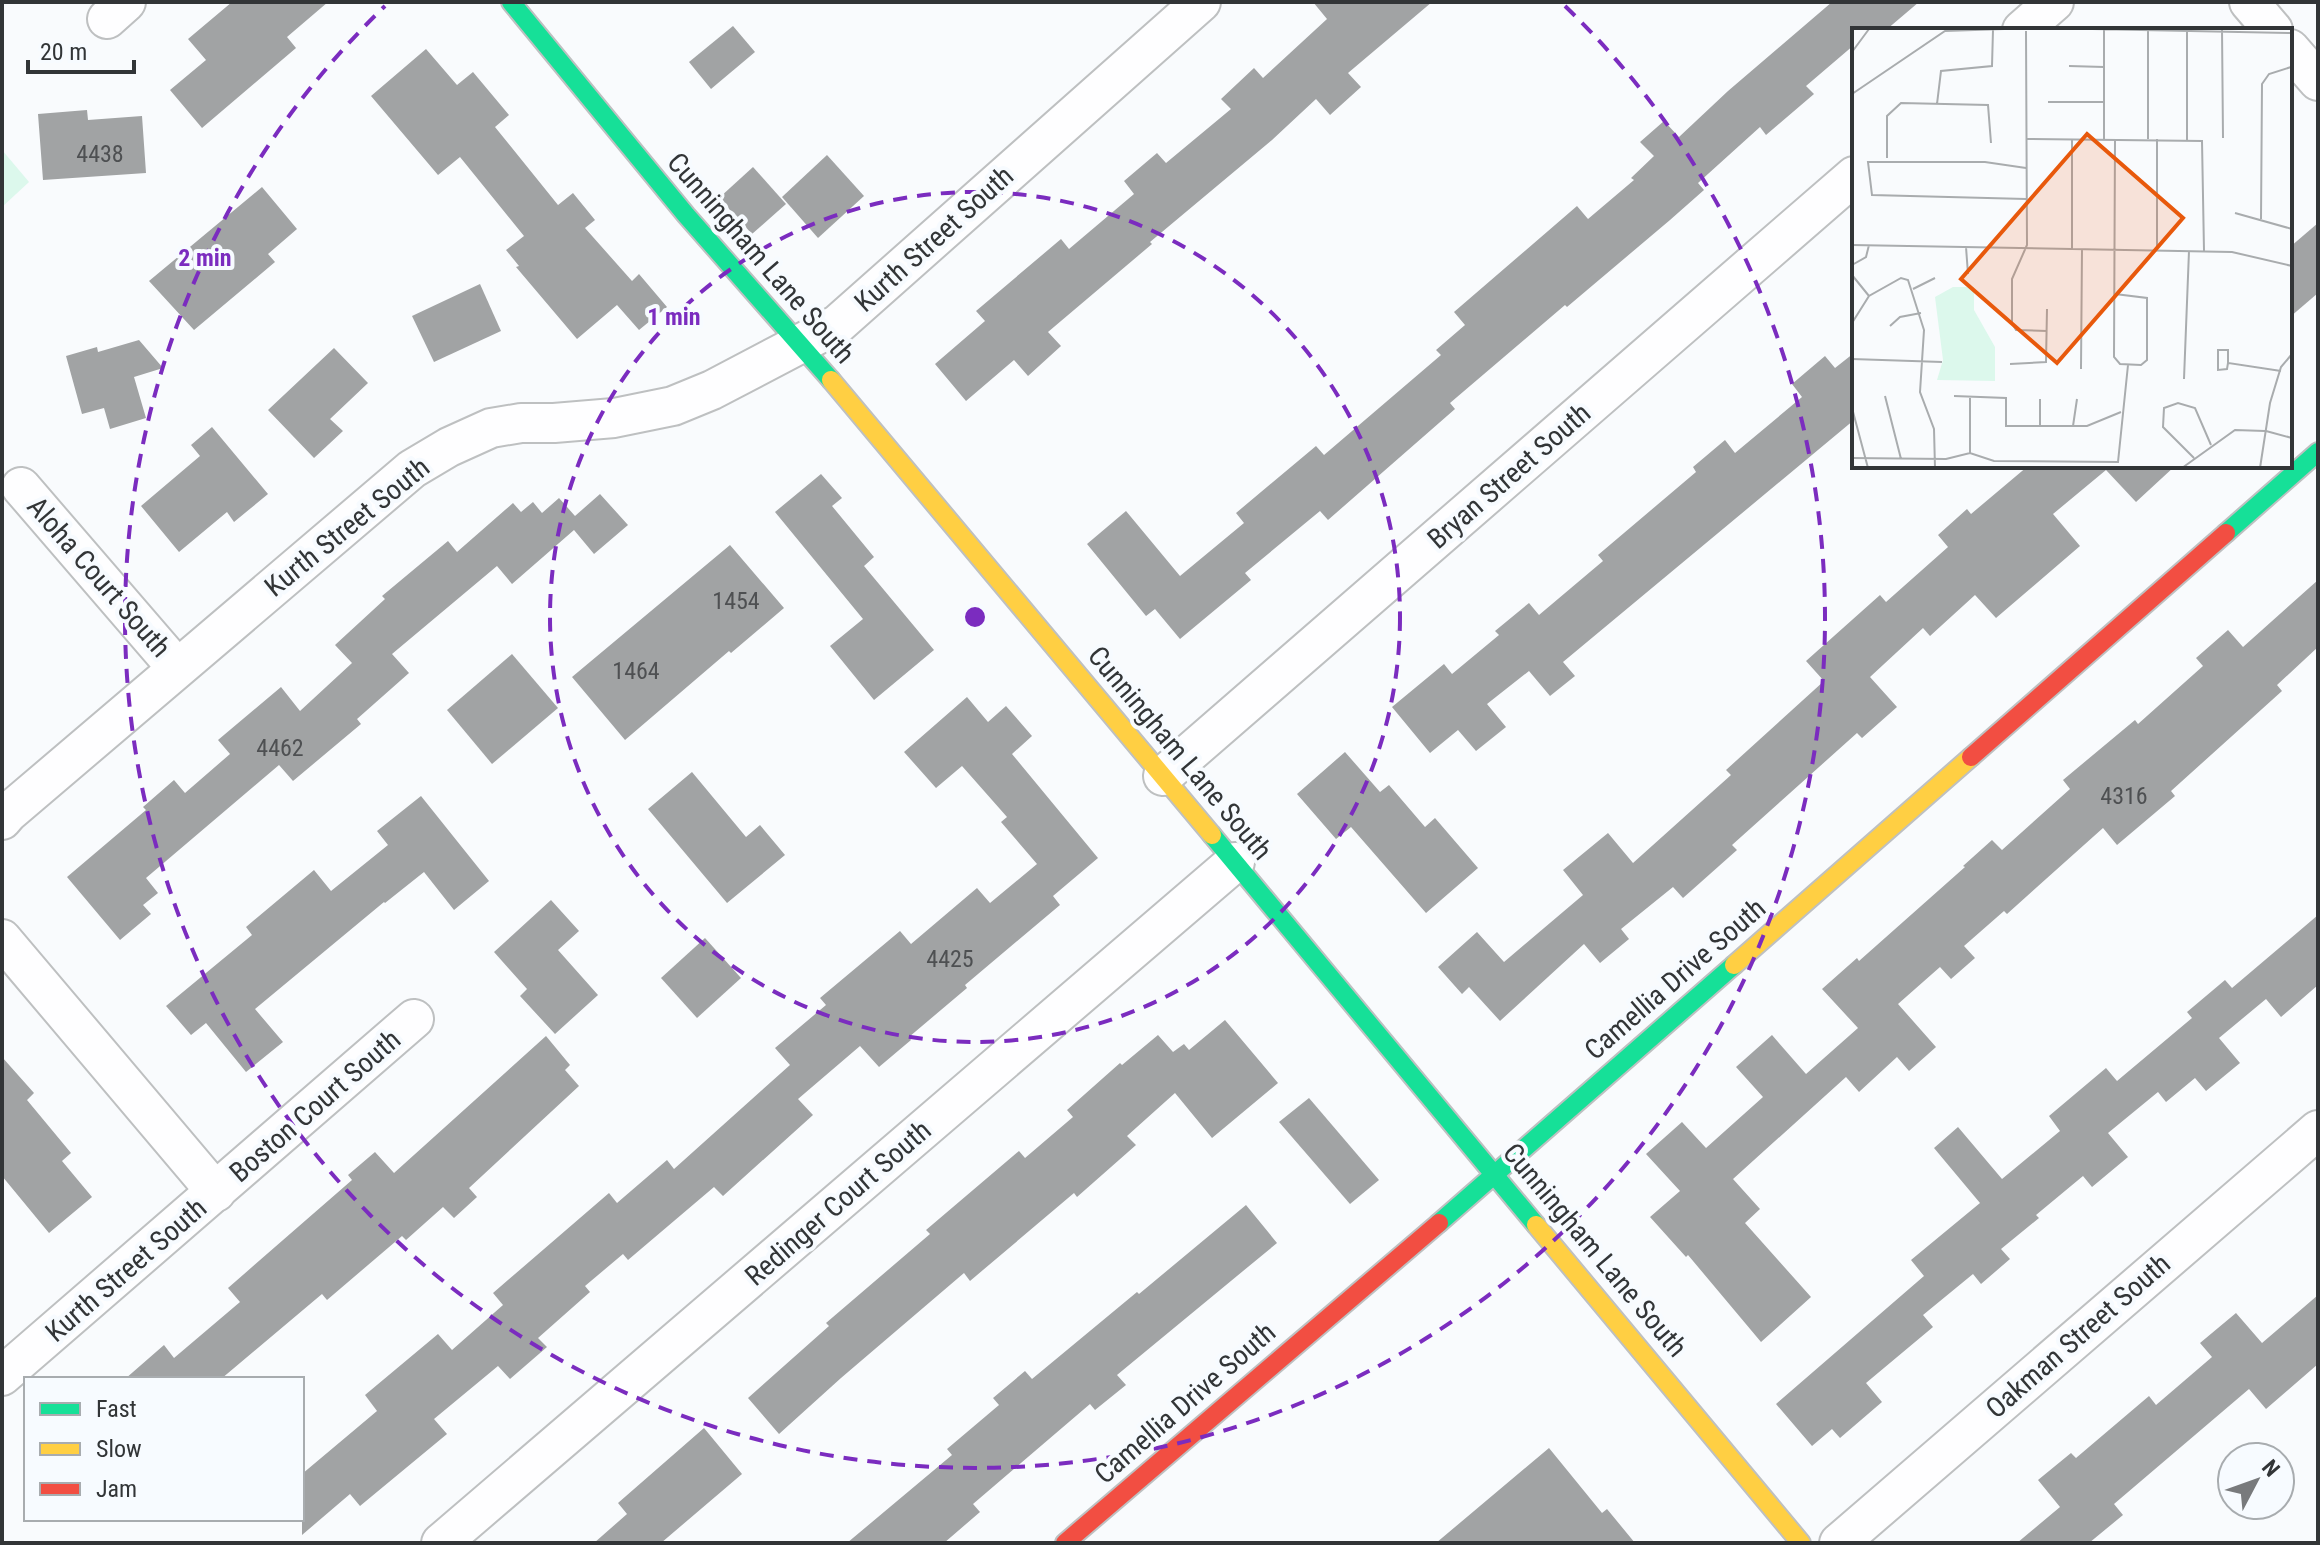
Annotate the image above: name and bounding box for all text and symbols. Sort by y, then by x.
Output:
scale bar [28,24,134,74]
inset map [1852,28,2292,468]
text: 20 m [40,38,87,66]
house number: 4438 [76,140,124,168]
street label: Cunningham Lane South [660,146,862,370]
street label: Kurth Street South [848,159,1020,319]
text: 2 min [178,244,232,272]
text: 1 min [647,303,701,331]
street label: Bryan Street South [1421,396,1597,556]
street label: Kurth Street South [258,451,436,603]
street label: Aloha Court South [21,490,177,664]
house number: 1454 [712,587,760,615]
centre of rings [961,603,989,631]
street label: Cunningham Lane South [1081,640,1279,866]
house number: 1464 [612,657,660,685]
house number: 4462 [256,734,304,762]
house number: 4316 [2100,782,2148,810]
street label: Camellia Drive South [1578,891,1772,1067]
house number: 4425 [926,945,974,973]
street label: Boston Court South [223,1023,407,1189]
street label: Redinger Court South [738,1113,938,1293]
street label: Cunningham Lane South [1496,1137,1694,1363]
street label: Kurth Street South [39,1191,213,1349]
street label: Oakman Street South [1979,1247,2177,1425]
street label: Camellia Drive South [1088,1315,1282,1491]
legend [24,1377,304,1521]
text: Fast [96,1395,137,1423]
text: Slow [96,1435,142,1463]
north arrow [2216,1441,2296,1521]
text: N [2257,1455,2285,1481]
text: Jam [96,1475,137,1503]

